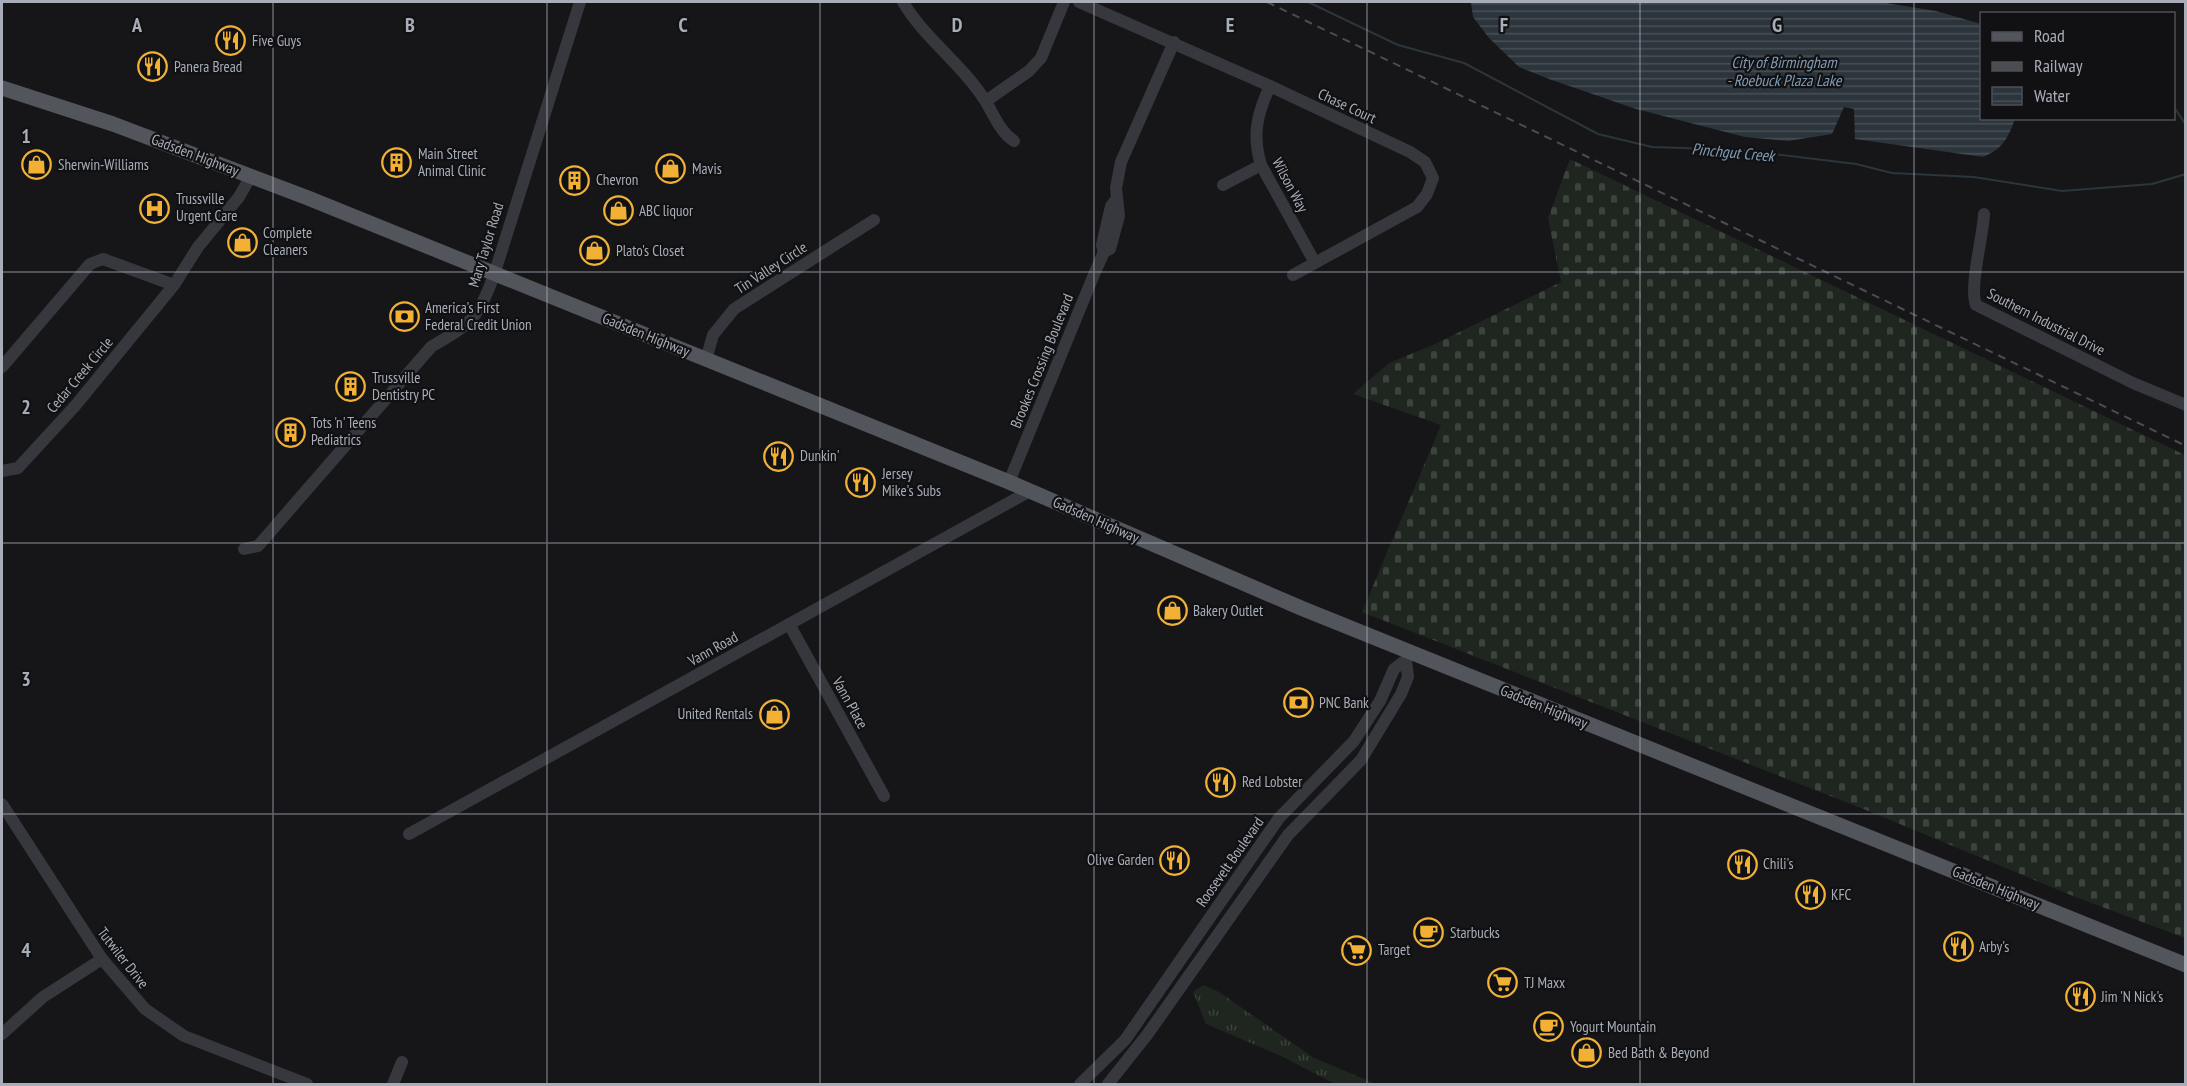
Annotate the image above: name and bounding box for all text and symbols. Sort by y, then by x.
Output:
text: A [131,12,143,38]
text: B [405,12,415,38]
text: C [678,12,688,38]
text: D [952,12,963,38]
text: E [1226,12,1234,38]
text: F [1500,12,1508,38]
text: G [1772,12,1782,38]
legend [1980,12,2175,120]
text: Road [2034,24,2065,47]
restaurant icon: Five Guys [215,25,247,57]
place label: Five Guys [252,31,301,50]
restaurant icon: Panera Bread [137,51,169,83]
water label: City of Birmingham - Roebuck Plaza Lake [1727,52,1843,90]
text: Railway [2034,54,2083,77]
place label: Panera Bread [174,57,242,76]
street label: Chase Court [1315,84,1379,127]
text: Water [2034,84,2070,107]
text: 1 [21,123,31,149]
street label: Gadsden Highway [149,129,242,180]
water label: Pinchgut Creek [1691,138,1777,166]
place label: Main Street Animal Clinic [418,144,487,180]
building icon: Main Street Animal Clinic [381,147,413,179]
shop icon: Sherwin-Williams [21,149,53,181]
shop icon: Mavis [655,153,687,185]
street label: Wilson Way [1268,154,1313,216]
place label: Sherwin-Williams [58,155,149,174]
place label: Mavis [692,159,722,178]
building icon: Chevron [559,164,591,196]
place label: Chevron [596,170,638,189]
place label: Trussville Urgent Care [176,189,237,225]
hospital icon: Trussville Urgent Care [139,192,171,224]
shop icon: ABC liquor [602,195,634,227]
street label: Mary Taylor Road [464,200,507,290]
place label: ABC liquor [639,201,694,220]
place label: Complete Cleaners [263,223,312,259]
shop icon: Complete Cleaners [226,226,258,258]
shop icon: Plato's Closet [579,235,611,267]
street label: Tin Valley Circle [731,237,810,298]
place label: Plato's Closet [616,241,684,260]
street label: Southern Industrial Drive [1984,284,2108,359]
street label: Brookes Crossing Boulevard [1006,291,1077,431]
place label: America's First Federal Credit Union [425,298,532,334]
bank icon: America's First Federal Credit Union [388,301,420,333]
street label: Gadsden Highway [600,308,693,361]
street label: Cedar Creek Circle [42,333,117,417]
place label: Trussville Dentistry PC [372,368,435,404]
building icon: Trussville Dentistry PC [335,371,367,403]
text: 2 [21,394,31,420]
place label: Tots 'n' Teens Pediatrics [311,413,376,449]
building icon: Tots 'n' Teens Pediatrics [274,416,306,448]
restaurant icon: Dunkin' [763,440,795,472]
place label: Dunkin' [800,446,840,465]
place label: Jersey Mike's Subs [881,464,941,500]
restaurant icon: Jersey Mike's Subs [845,467,877,499]
street label: Gadsden Highway [1050,492,1143,547]
shop icon: Bakery Outlet [1156,595,1188,627]
place label: Bakery Outlet [1193,601,1263,620]
street label: Vann Road [684,627,741,671]
text: 3 [21,666,31,692]
street label: Vann Place [828,673,872,732]
street label: Gadsden Highway [1498,680,1591,733]
bank icon: PNC Bank [1282,687,1314,719]
place label: PNC Bank [1319,693,1369,712]
shop icon: United Rentals [758,698,790,730]
place label: United Rentals [677,704,753,723]
restaurant icon: Red Lobster [1205,766,1237,798]
place label: Red Lobster [1242,772,1303,791]
street label: Roosevelt Boulevard [1192,813,1268,910]
restaurant icon: Olive Garden [1159,844,1191,876]
restaurant icon: Chili's [1726,848,1758,880]
place label: Olive Garden [1087,850,1154,869]
place label: Chili's [1763,854,1793,873]
street label: Gadsden Highway [1950,861,2043,914]
restaurant icon: KFC [1794,879,1826,911]
place label: KFC [1831,885,1852,904]
cafe icon: Starbucks [1413,917,1445,949]
street label: Tutwiler Drive [94,923,153,992]
place label: Starbucks [1450,923,1500,942]
restaurant icon: Arby's [1942,931,1974,963]
supermarket icon: Target [1341,934,1373,966]
text: 4 [21,937,31,963]
place label: Arby's [1979,937,2009,956]
place label: Target [1378,940,1410,959]
supermarket icon: TJ Maxx [1487,967,1519,999]
place label: TJ Maxx [1524,973,1565,992]
restaurant icon: Jim 'N Nick's [2064,981,2096,1013]
place label: Jim 'N Nick's [2100,987,2163,1006]
cafe icon: Yogurt Mountain [1533,1011,1565,1043]
place label: Yogurt Mountain [1570,1017,1656,1036]
shop icon: Bed Bath & Beyond [1571,1037,1603,1069]
place label: Bed Bath & Beyond [1608,1043,1709,1062]

